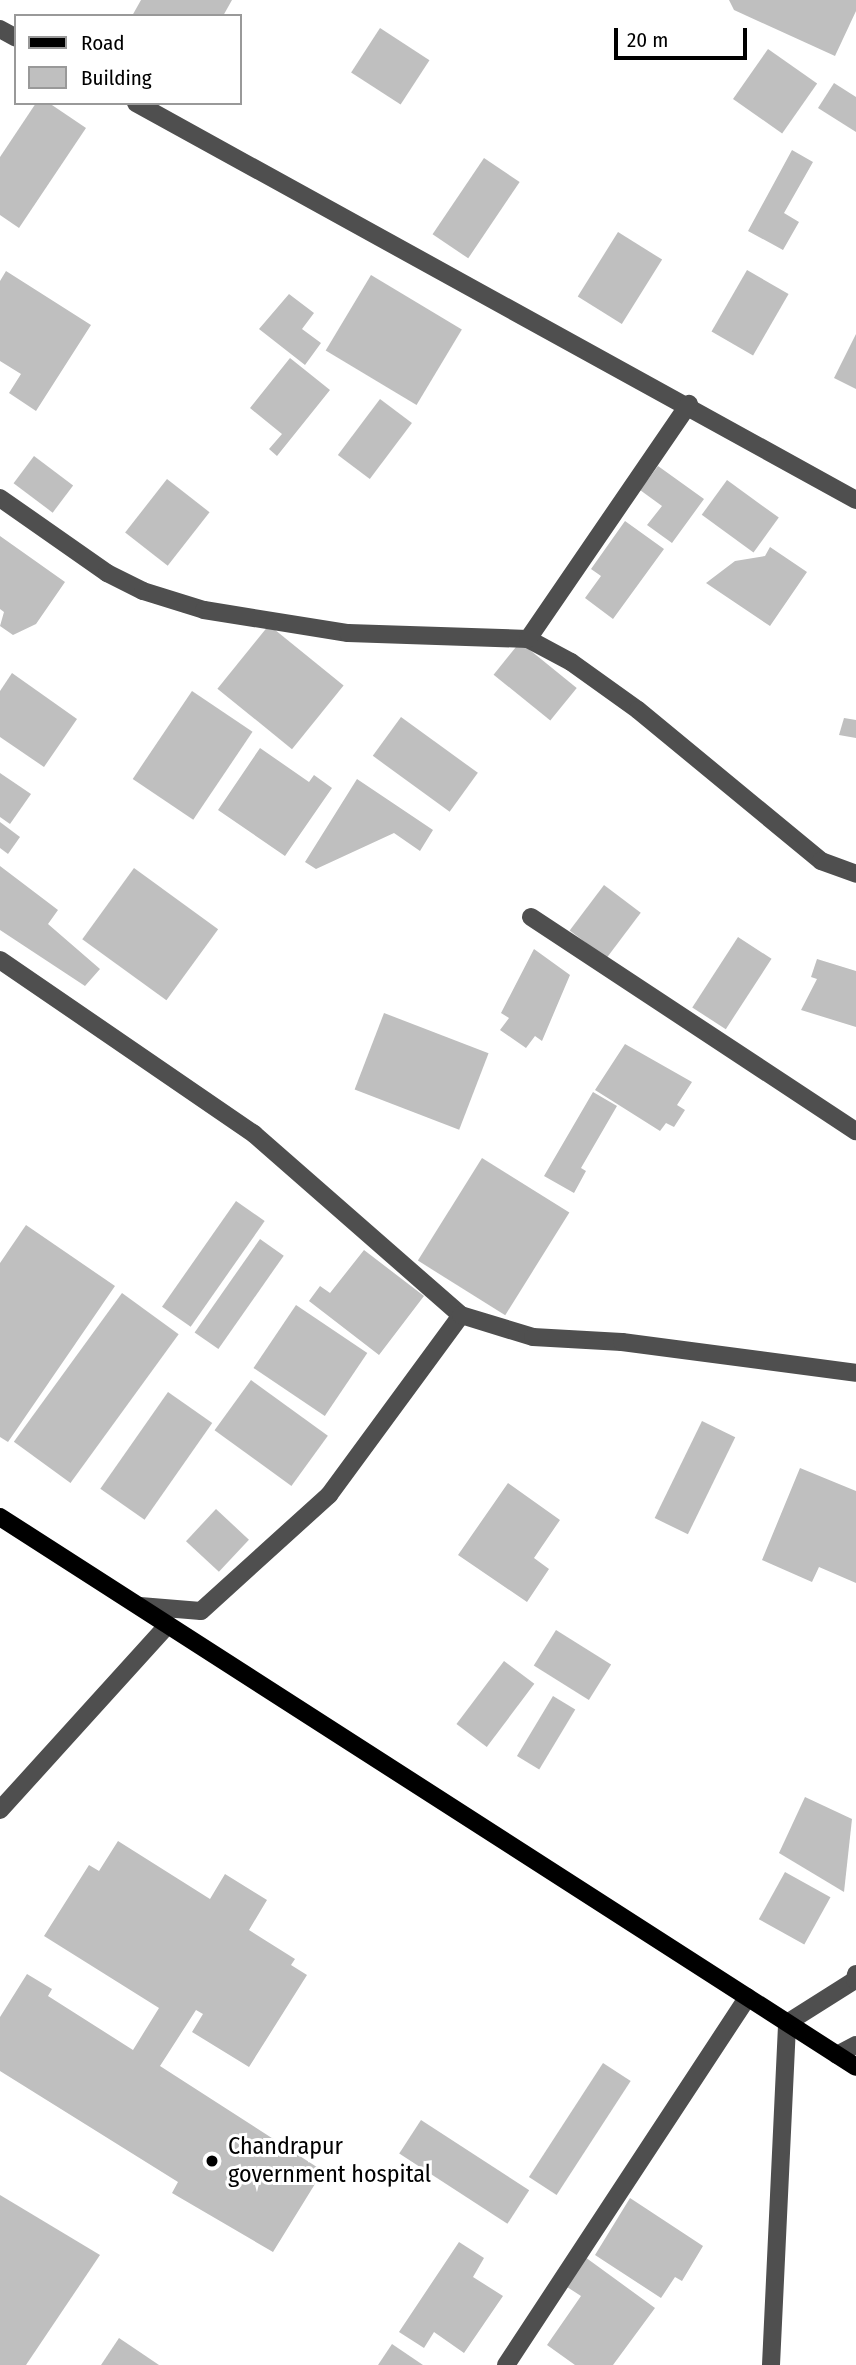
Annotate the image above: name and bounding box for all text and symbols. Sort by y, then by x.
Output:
legend [14,14,242,105]
scale bar [618,14,751,58]
text: 20 m [627,27,668,53]
text: Road [81,30,125,56]
text: Building [81,65,152,91]
place label: Chandrapur government hospital [228,2133,431,2189]
marker: Chandrapur government hospital [202,2151,222,2171]

